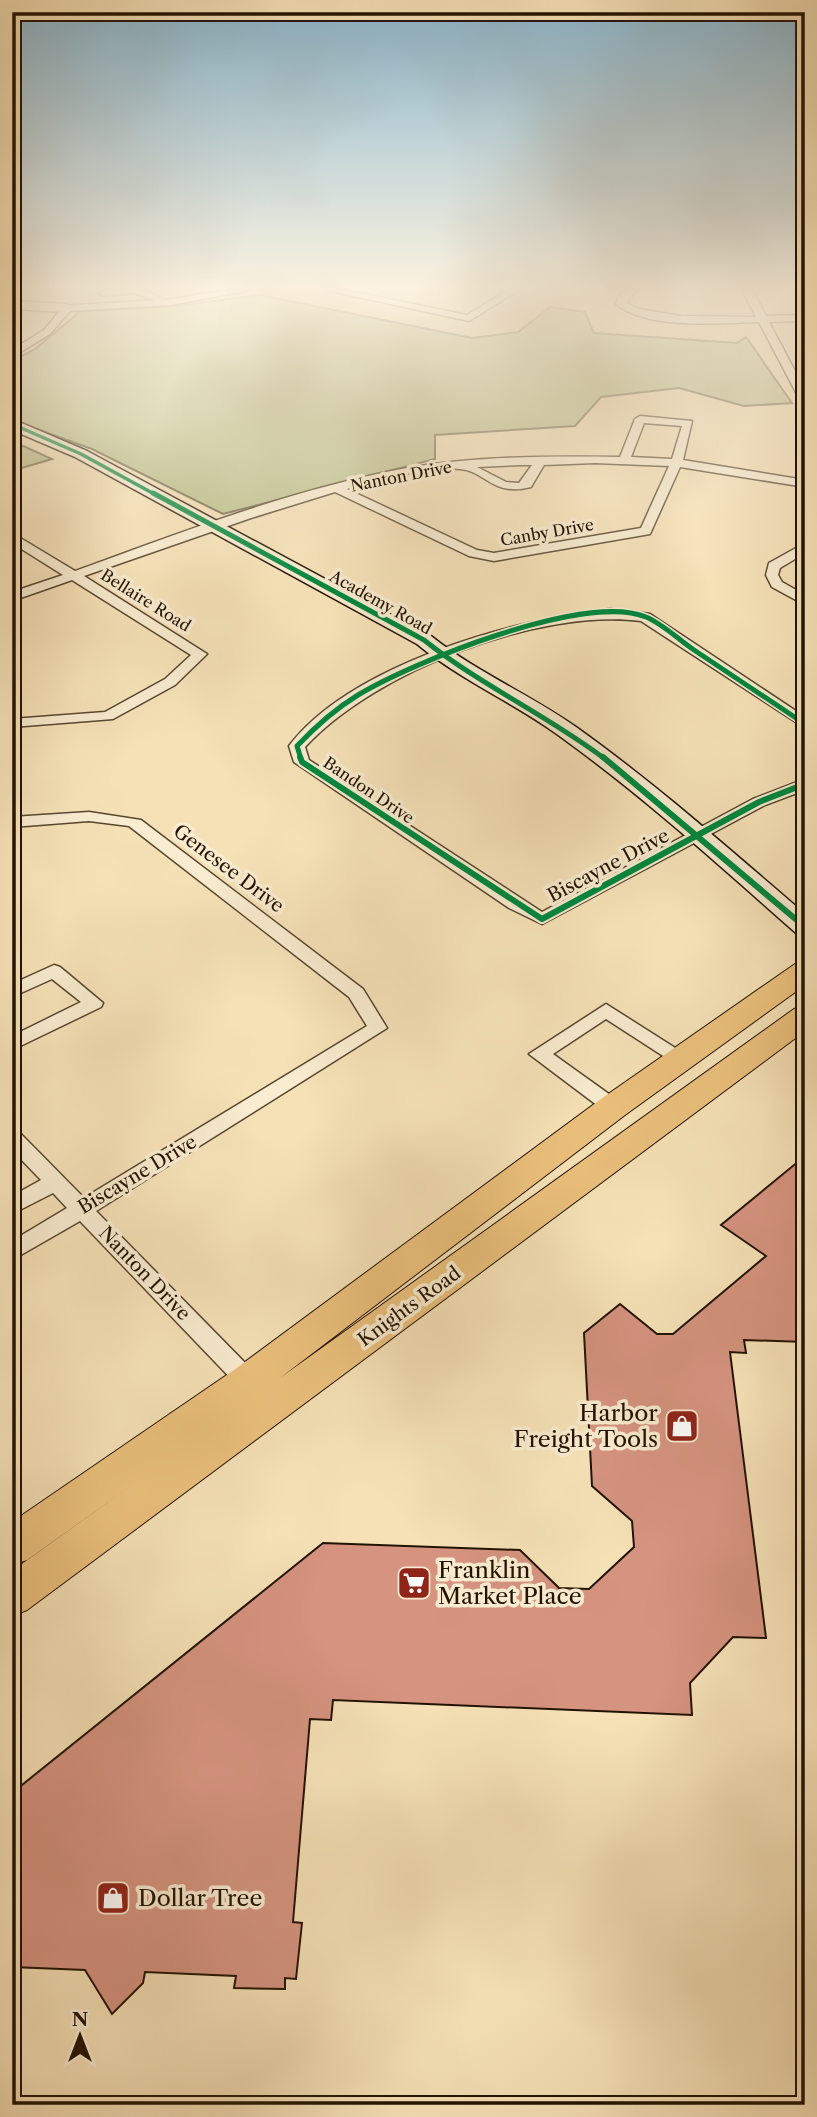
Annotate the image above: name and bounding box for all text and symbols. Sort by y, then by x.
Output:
street label: Nanton Drive [349,456,453,496]
street label: Canby Drive [499,514,595,550]
street label: Bellaire Road [97,564,195,636]
street label: Academy Road [325,565,436,638]
street label: Bandon Drive [320,752,418,828]
street label: Genesee Drive [169,819,289,917]
street label: Biscayne Drive [544,824,673,907]
street label: Biscayne Drive [74,1130,201,1219]
street label: Nanton Drive [94,1222,195,1325]
street label: Knights Road [353,1261,466,1351]
place label: Harbor Freight Tools [514,1399,658,1453]
shop icon: Harbor Freight Tools [663,1407,701,1445]
place label: Franklin Market Place [438,1556,582,1610]
supermarket icon: Franklin Market Place [395,1564,433,1602]
shop icon: Dollar Tree [94,1879,132,1917]
place label: Dollar Tree [138,1884,262,1912]
north arrow [46,2002,116,2072]
text: N [72,2008,88,2031]

